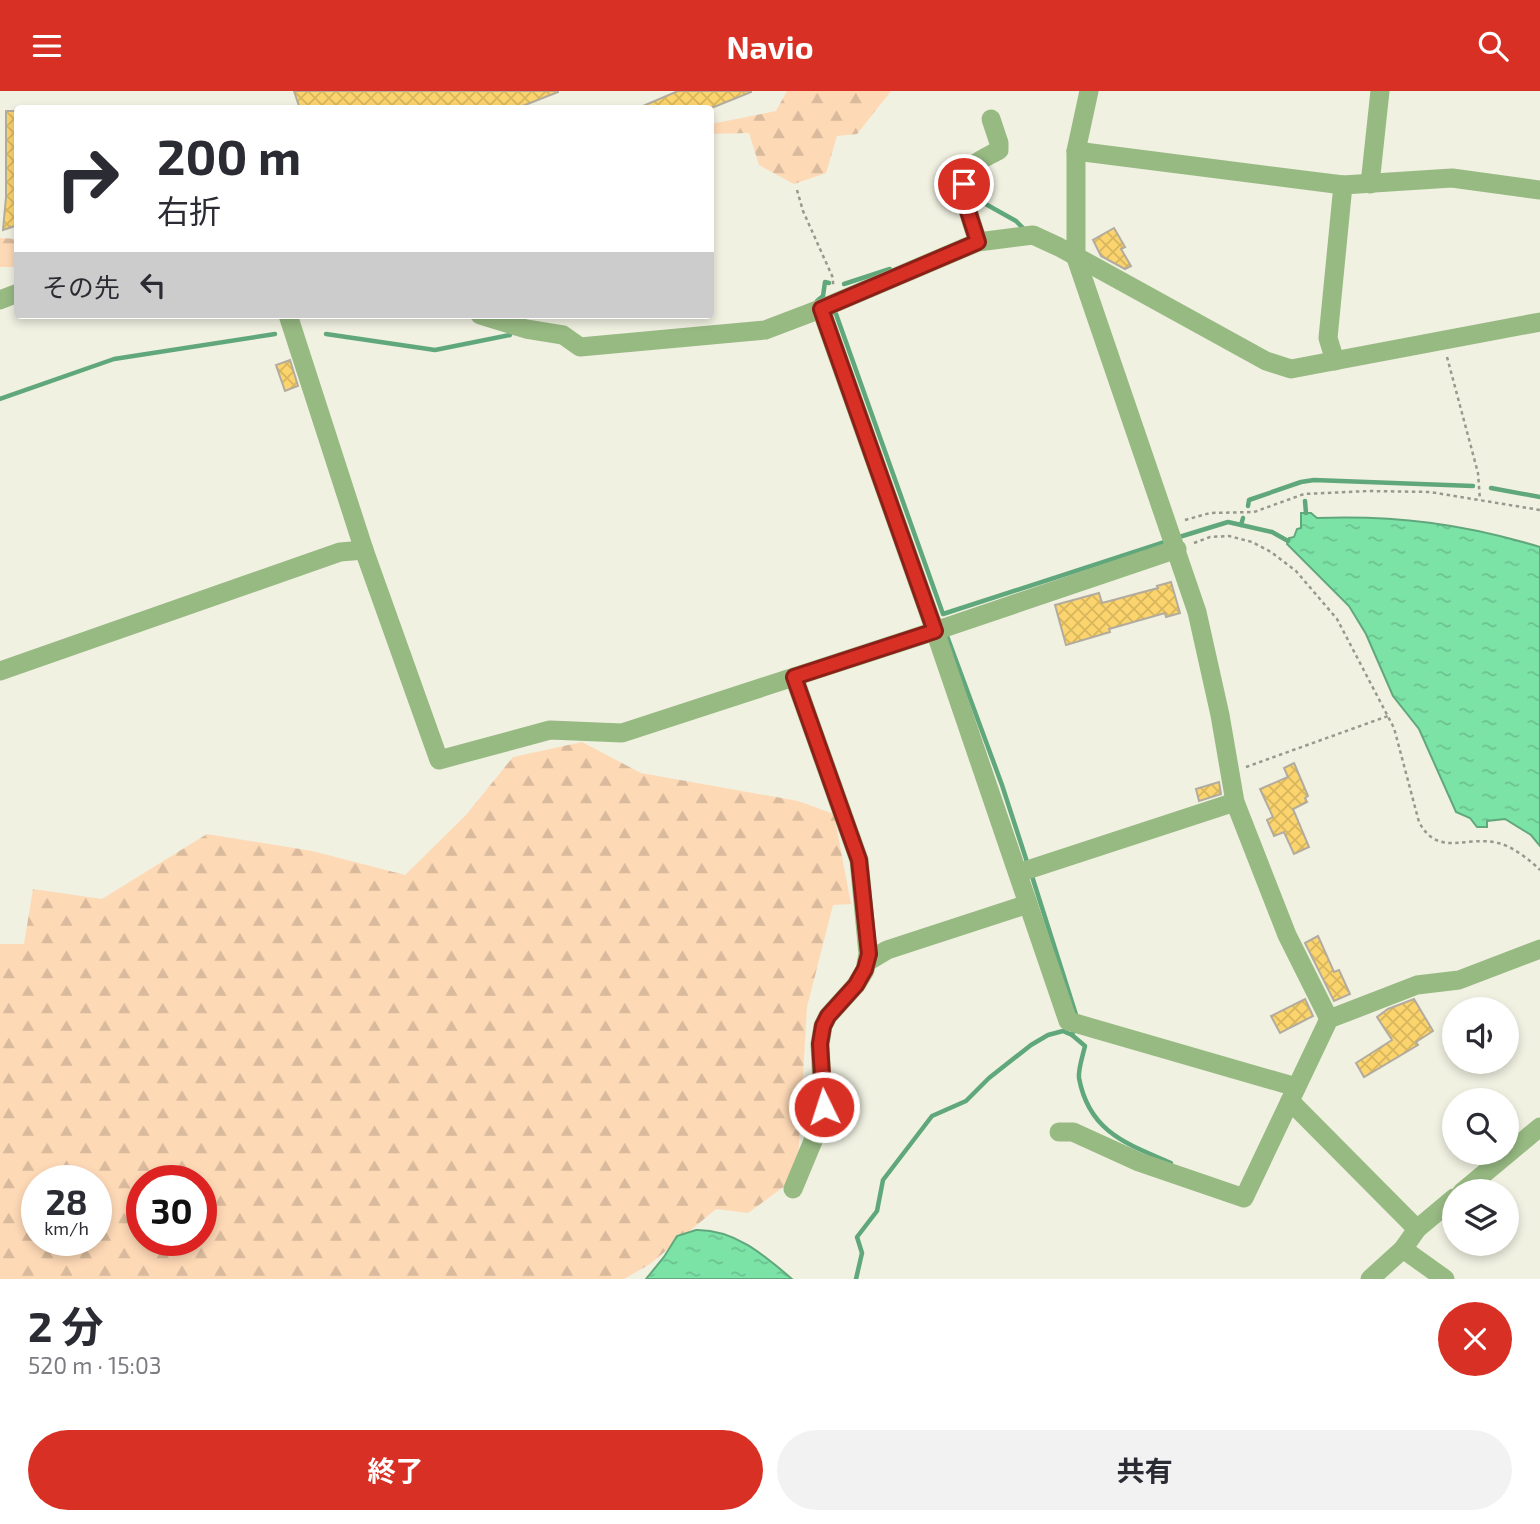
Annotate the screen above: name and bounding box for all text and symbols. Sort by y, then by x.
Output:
icon: menu [28,27,66,65]
text: Navio [726,27,814,65]
icon: search [1474,27,1512,65]
text: 200 m [157,126,301,185]
icon: right [42,133,133,224]
pin [934,154,994,214]
icon: arrive [945,165,983,203]
text: 右折 [157,191,221,229]
icon: left [134,266,172,304]
text: その先 [42,271,120,302]
map controls [1442,997,1519,1256]
button: sound [1442,997,1519,1074]
position arrow [787,1070,861,1144]
button: search [1442,1088,1519,1165]
speed limit sign: 30 [126,1165,217,1256]
button: layers [1442,1179,1519,1256]
text: 28 [45,1180,88,1222]
text: km/h [44,1217,89,1239]
text: 2 分 [28,1300,103,1350]
button: close [1438,1302,1512,1376]
text: 520 m · 15:03 [28,1351,162,1379]
button: 終了 [28,1430,763,1510]
button: 共有 [777,1430,1512,1510]

